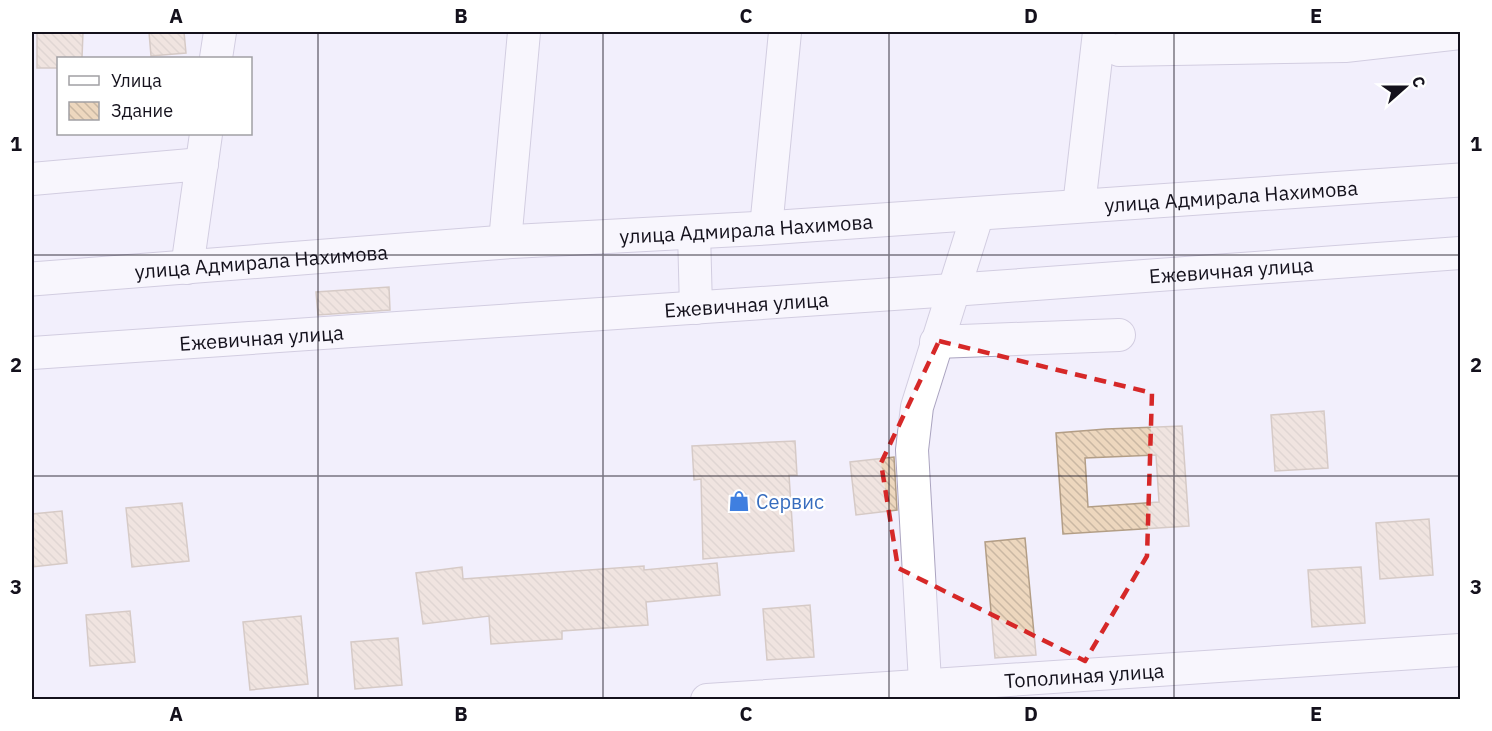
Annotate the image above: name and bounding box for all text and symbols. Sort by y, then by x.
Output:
text: A [169,2,183,29]
text: B [454,2,468,29]
text: C [739,2,753,29]
text: D [1024,2,1038,29]
text: E [1310,2,1322,29]
legend [57,57,252,135]
north arrow [1375,57,1435,117]
text: Улица [111,69,162,92]
text: С [1408,73,1430,90]
text: Здание [111,99,173,122]
text: 1 [10,130,22,157]
text: 1 [1470,130,1482,157]
street label: улица Адмирала Нахимова [1103,174,1359,218]
street label: улица Адмирала Нахимова [619,207,874,249]
street label: улица Адмирала Нахимова [134,238,389,284]
street label: Ежевичная улица [1148,250,1315,289]
street label: Ежевичная улица [663,285,830,323]
street label: Ежевичная улица [178,318,345,356]
text: 2 [10,351,22,378]
text: 2 [1470,351,1482,378]
place label: Сервис [756,488,824,515]
shop icon: Сервис [727,489,751,513]
text: 3 [10,573,22,600]
text: 3 [1470,573,1482,600]
street label: Тополиная улица [1003,656,1165,694]
text: A [169,700,183,727]
text: B [454,700,468,727]
text: C [739,700,753,727]
text: D [1024,700,1038,727]
text: E [1310,700,1322,727]

